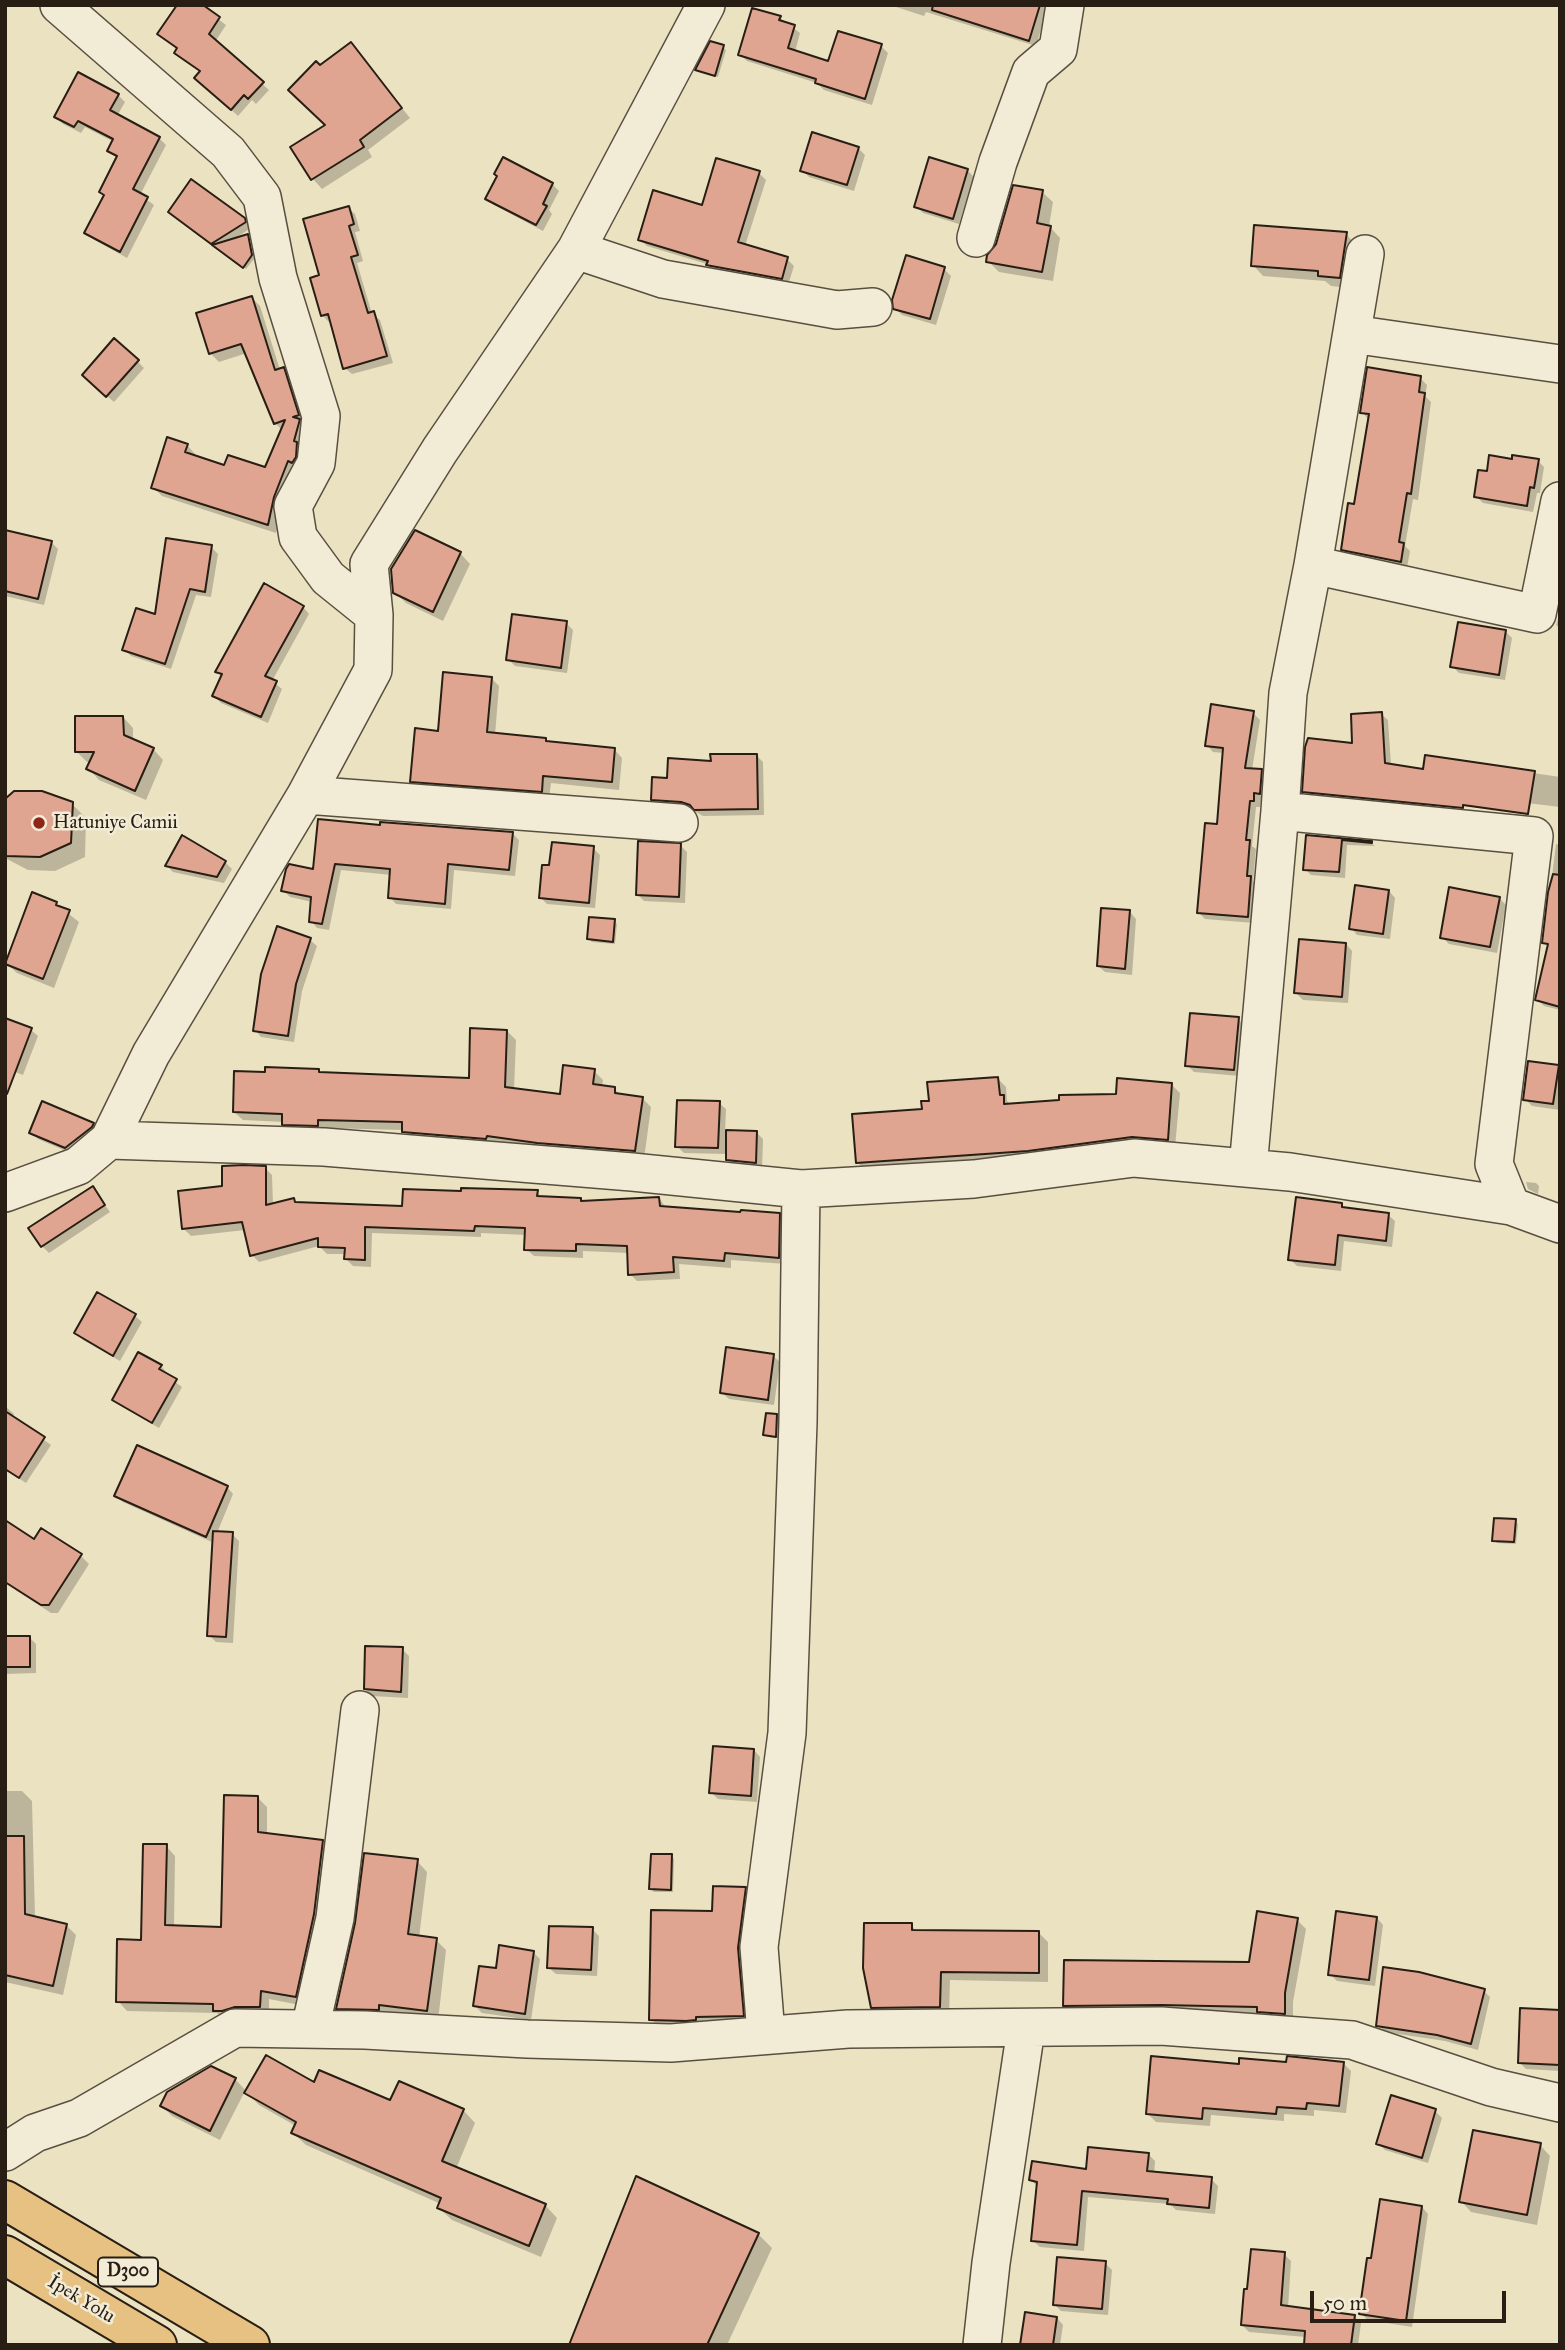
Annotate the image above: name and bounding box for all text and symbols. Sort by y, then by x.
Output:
place label: Hatuniye Camii [53,812,178,834]
marker: Hatuniye Camii [31,815,47,831]
road number: D300 [98,2258,158,2286]
street label: İpek Yolu [43,2271,119,2329]
scale bar [1313,2276,1509,2320]
text: 50 m [1323,2290,1367,2316]

